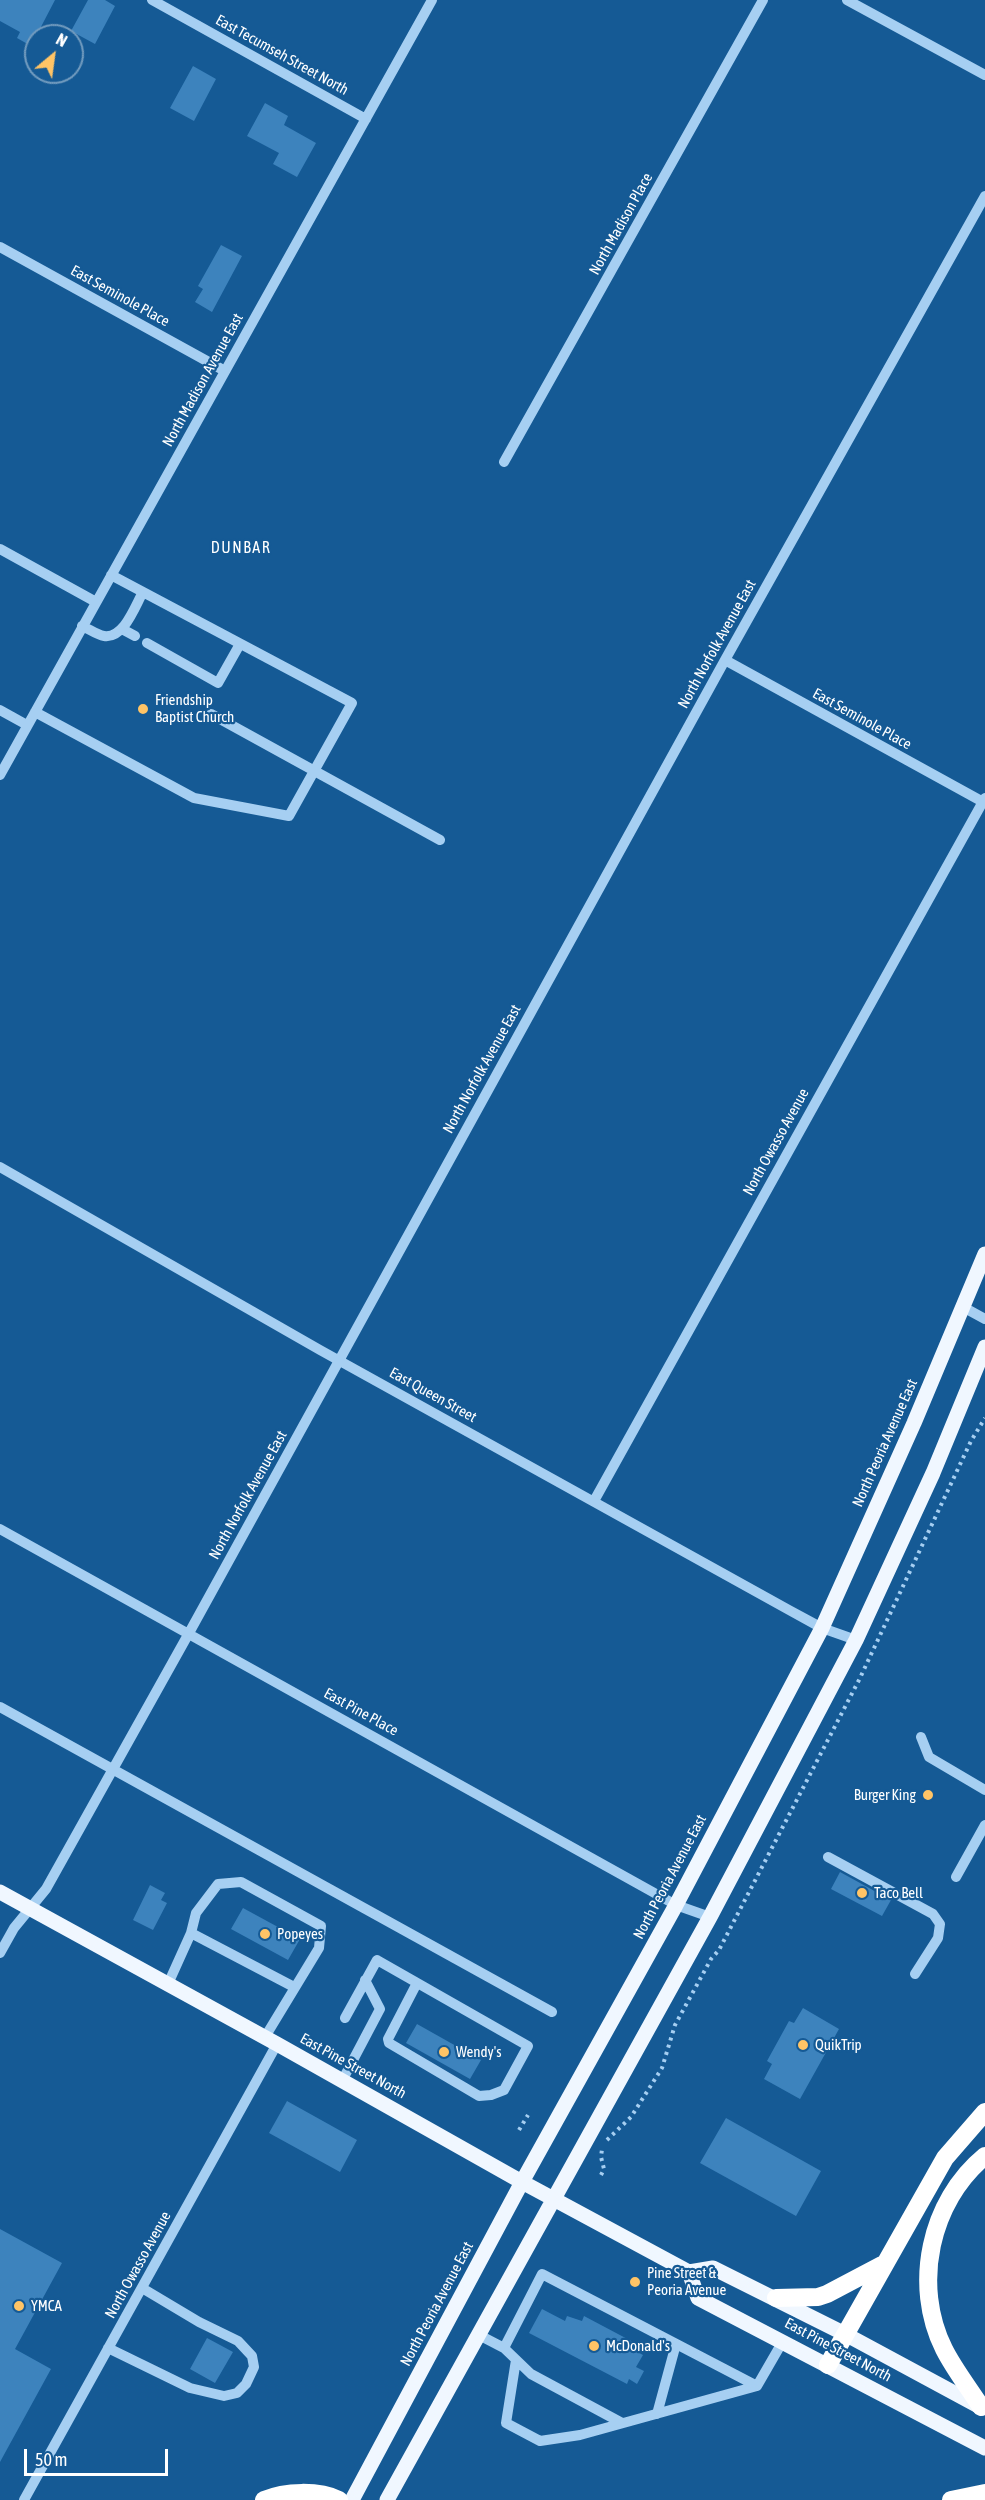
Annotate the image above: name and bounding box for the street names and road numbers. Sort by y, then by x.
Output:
street label: East Tecumseh Street North [212,11,352,99]
street label: North Madison Place [586,170,656,278]
street label: East Seminole Place [68,261,172,331]
street label: North Madison Avenue East [159,310,247,450]
street label: North Norfolk Avenue East [674,577,760,711]
street label: East Seminole Place [810,684,914,754]
street label: North Norfolk Avenue East [439,1002,525,1136]
street label: North Owasso Avenue [739,1085,813,1199]
street label: East Queen Street [386,1364,480,1426]
street label: North Peoria Avenue East [849,1376,921,1510]
street label: North Norfolk Avenue East [205,1428,291,1562]
street label: East Pine Place [321,1684,401,1740]
street label: North Peoria Avenue East [630,1812,710,1942]
street label: East Pine Street North [297,2029,409,2103]
street label: North Owasso Avenue [101,2208,175,2322]
street label: North Peoria Avenue East [397,2239,477,2369]
street label: East Pine Street North [781,2314,895,2386]

